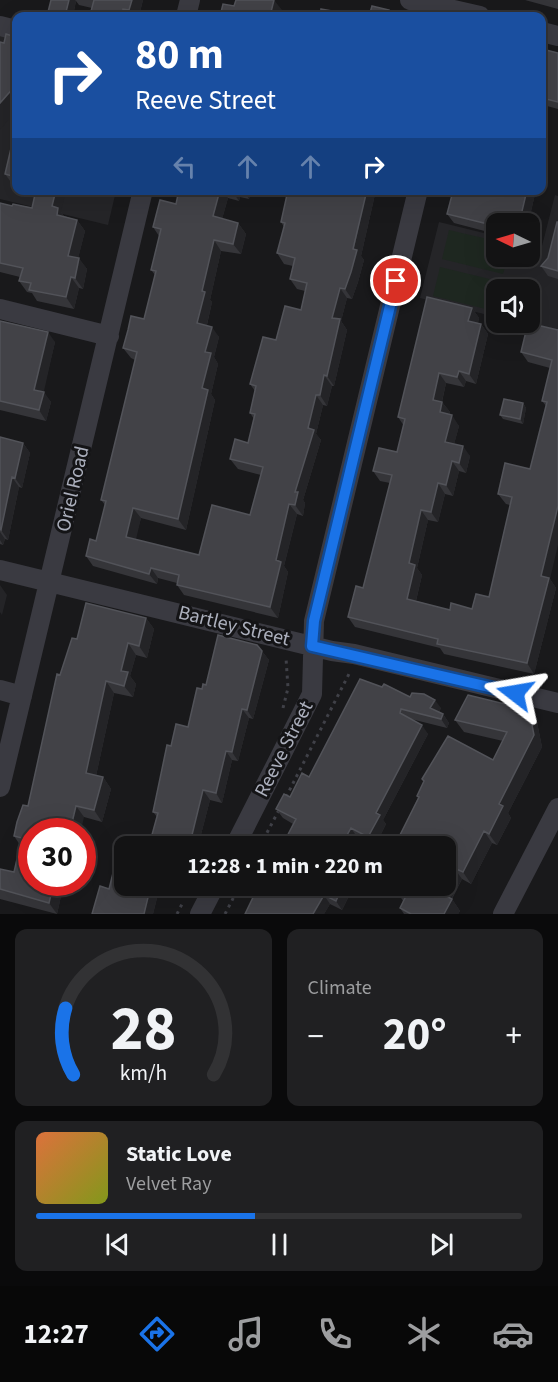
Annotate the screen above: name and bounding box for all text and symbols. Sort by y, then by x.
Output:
text: 80 m [135,25,224,85]
icon: right [36,36,114,114]
text: Reeve Street [135,81,276,120]
icon: left [168,150,201,183]
icon: ahead [231,150,264,183]
icon: ahead [294,150,327,183]
icon: right [357,150,390,183]
north arrow [486,213,540,267]
map controls [486,213,540,333]
pin [370,255,421,306]
icon: arrive [379,264,412,297]
button: sound [486,279,540,333]
street label: Oriel Road [50,443,96,535]
street label: Bartley Street [175,599,293,653]
position arrow [483,661,547,725]
street label: Reeve Street [248,696,320,802]
speed limit sign: 30 [18,818,96,896]
text: 12:28 · 1 min · 220 m [187,850,383,882]
text: Climate [308,974,372,1002]
text: 28 [110,985,176,1074]
text: 20° [383,1003,447,1067]
text: − [308,1013,324,1060]
text: + [506,1013,522,1060]
text: km/h [119,1058,167,1089]
text: Static Love [126,1138,232,1170]
text: Velvet Ray [126,1170,212,1198]
icon: previous [101,1228,134,1261]
icon: pause [263,1228,296,1261]
icon: next [425,1228,458,1261]
icon: directions [136,1313,178,1355]
icon: music [225,1313,267,1355]
icon: phone [314,1313,356,1355]
icon: climate [403,1313,445,1355]
icon: car [492,1313,534,1355]
text: 12:27 [24,1315,89,1354]

